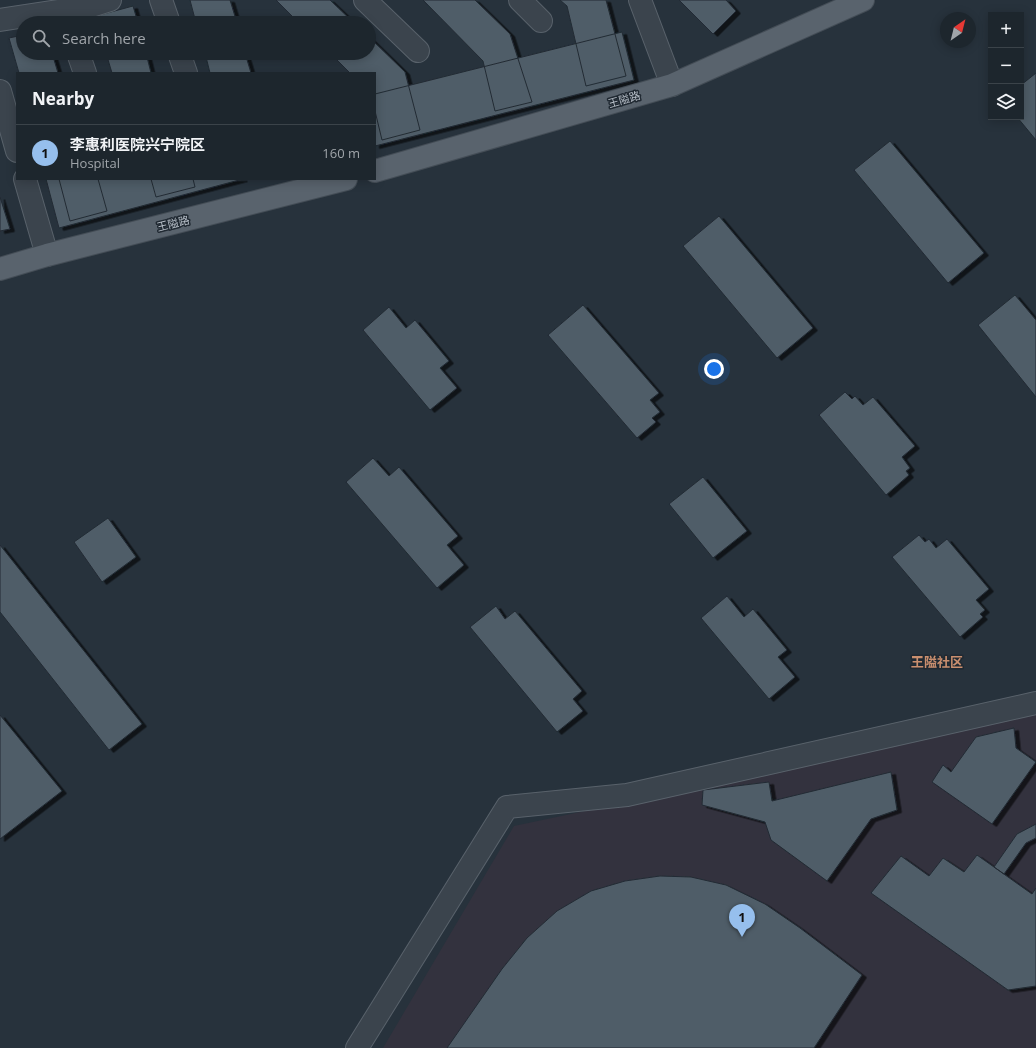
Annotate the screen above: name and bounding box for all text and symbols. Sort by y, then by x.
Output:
north arrow [940,12,976,48]
map controls [988,12,1024,120]
button: + [988,12,1024,48]
search box [16,16,376,60]
icon: search [30,27,52,49]
text: Search here [62,28,146,48]
button: − [988,48,1024,84]
button: layers [988,84,1024,120]
text: Nearby [32,87,94,110]
street label: 王隘路 [606,87,642,111]
text: 李惠利医院兴宁院区 [70,134,205,154]
text: 1 [41,144,49,162]
text: 160 m [322,144,360,162]
text: Hospital [70,154,120,172]
street label: 王隘路 [155,212,191,234]
your location [704,359,724,379]
district label: 王隘社区 [911,653,963,671]
pin: 1 [729,904,755,937]

